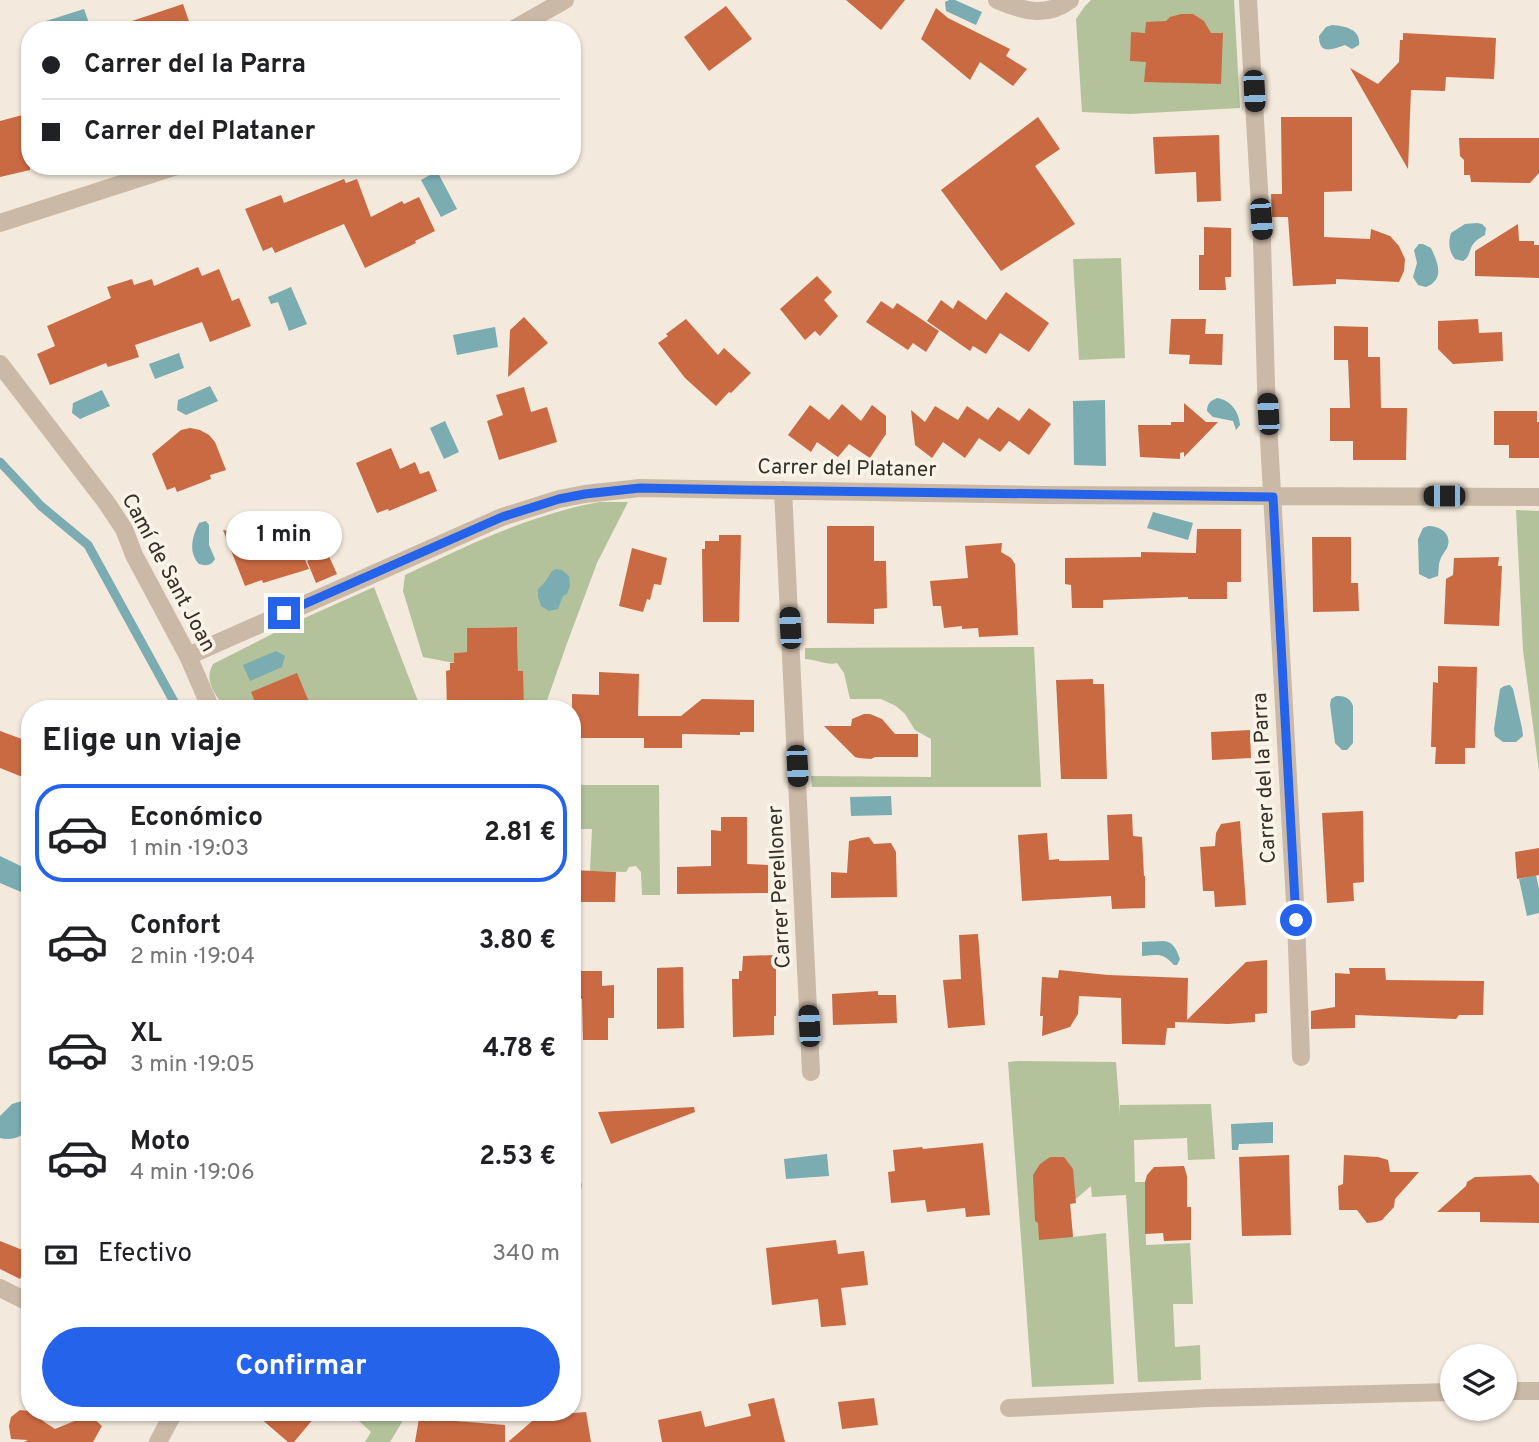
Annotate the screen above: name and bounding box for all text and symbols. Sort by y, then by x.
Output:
text: Carrer del la Parra [84,49,306,82]
car [1243,69,1266,113]
text: Carrer del Plataner [84,116,315,149]
car [1250,197,1273,241]
car [1257,392,1280,436]
street label: Carrer del Plataner [757,454,937,484]
car [1424,486,1466,507]
street label: Camí de Sant Joan [115,489,221,657]
callout: 1 min [226,512,342,560]
text: 1 min [256,521,312,550]
route end [268,597,300,629]
car [779,606,802,650]
street label: Carrer del la Parra [1247,692,1283,864]
text: Elige un viaje [42,722,242,762]
car [786,744,809,788]
icon: car [46,802,109,865]
text: Económico [130,802,263,835]
street label: Carrer Perelloner [762,805,798,969]
text: 2.81 € [484,817,556,850]
text: 1 min · 19:03 [130,835,249,864]
route start [1280,904,1312,936]
icon: car [46,910,109,973]
text: Confort [130,910,221,943]
text: 3.80 € [479,925,556,958]
text: 2 min · 19:04 [130,943,255,972]
car [798,1004,821,1048]
icon: car [46,1018,109,1081]
text: XL [130,1018,162,1051]
text: 4.78 € [483,1033,556,1066]
text: 3 min · 19:05 [130,1051,255,1080]
icon: car [46,1126,109,1189]
text: Moto [130,1126,190,1159]
text: 2.53 € [479,1141,556,1174]
text: 4 min · 19:06 [130,1159,255,1188]
icon: cash [42,1236,80,1274]
text: Efectivo [98,1238,192,1271]
text: 340 m [492,1240,560,1269]
button: Confirmar [42,1327,560,1407]
map controls [1440,1344,1517,1421]
button: layers [1440,1344,1517,1421]

